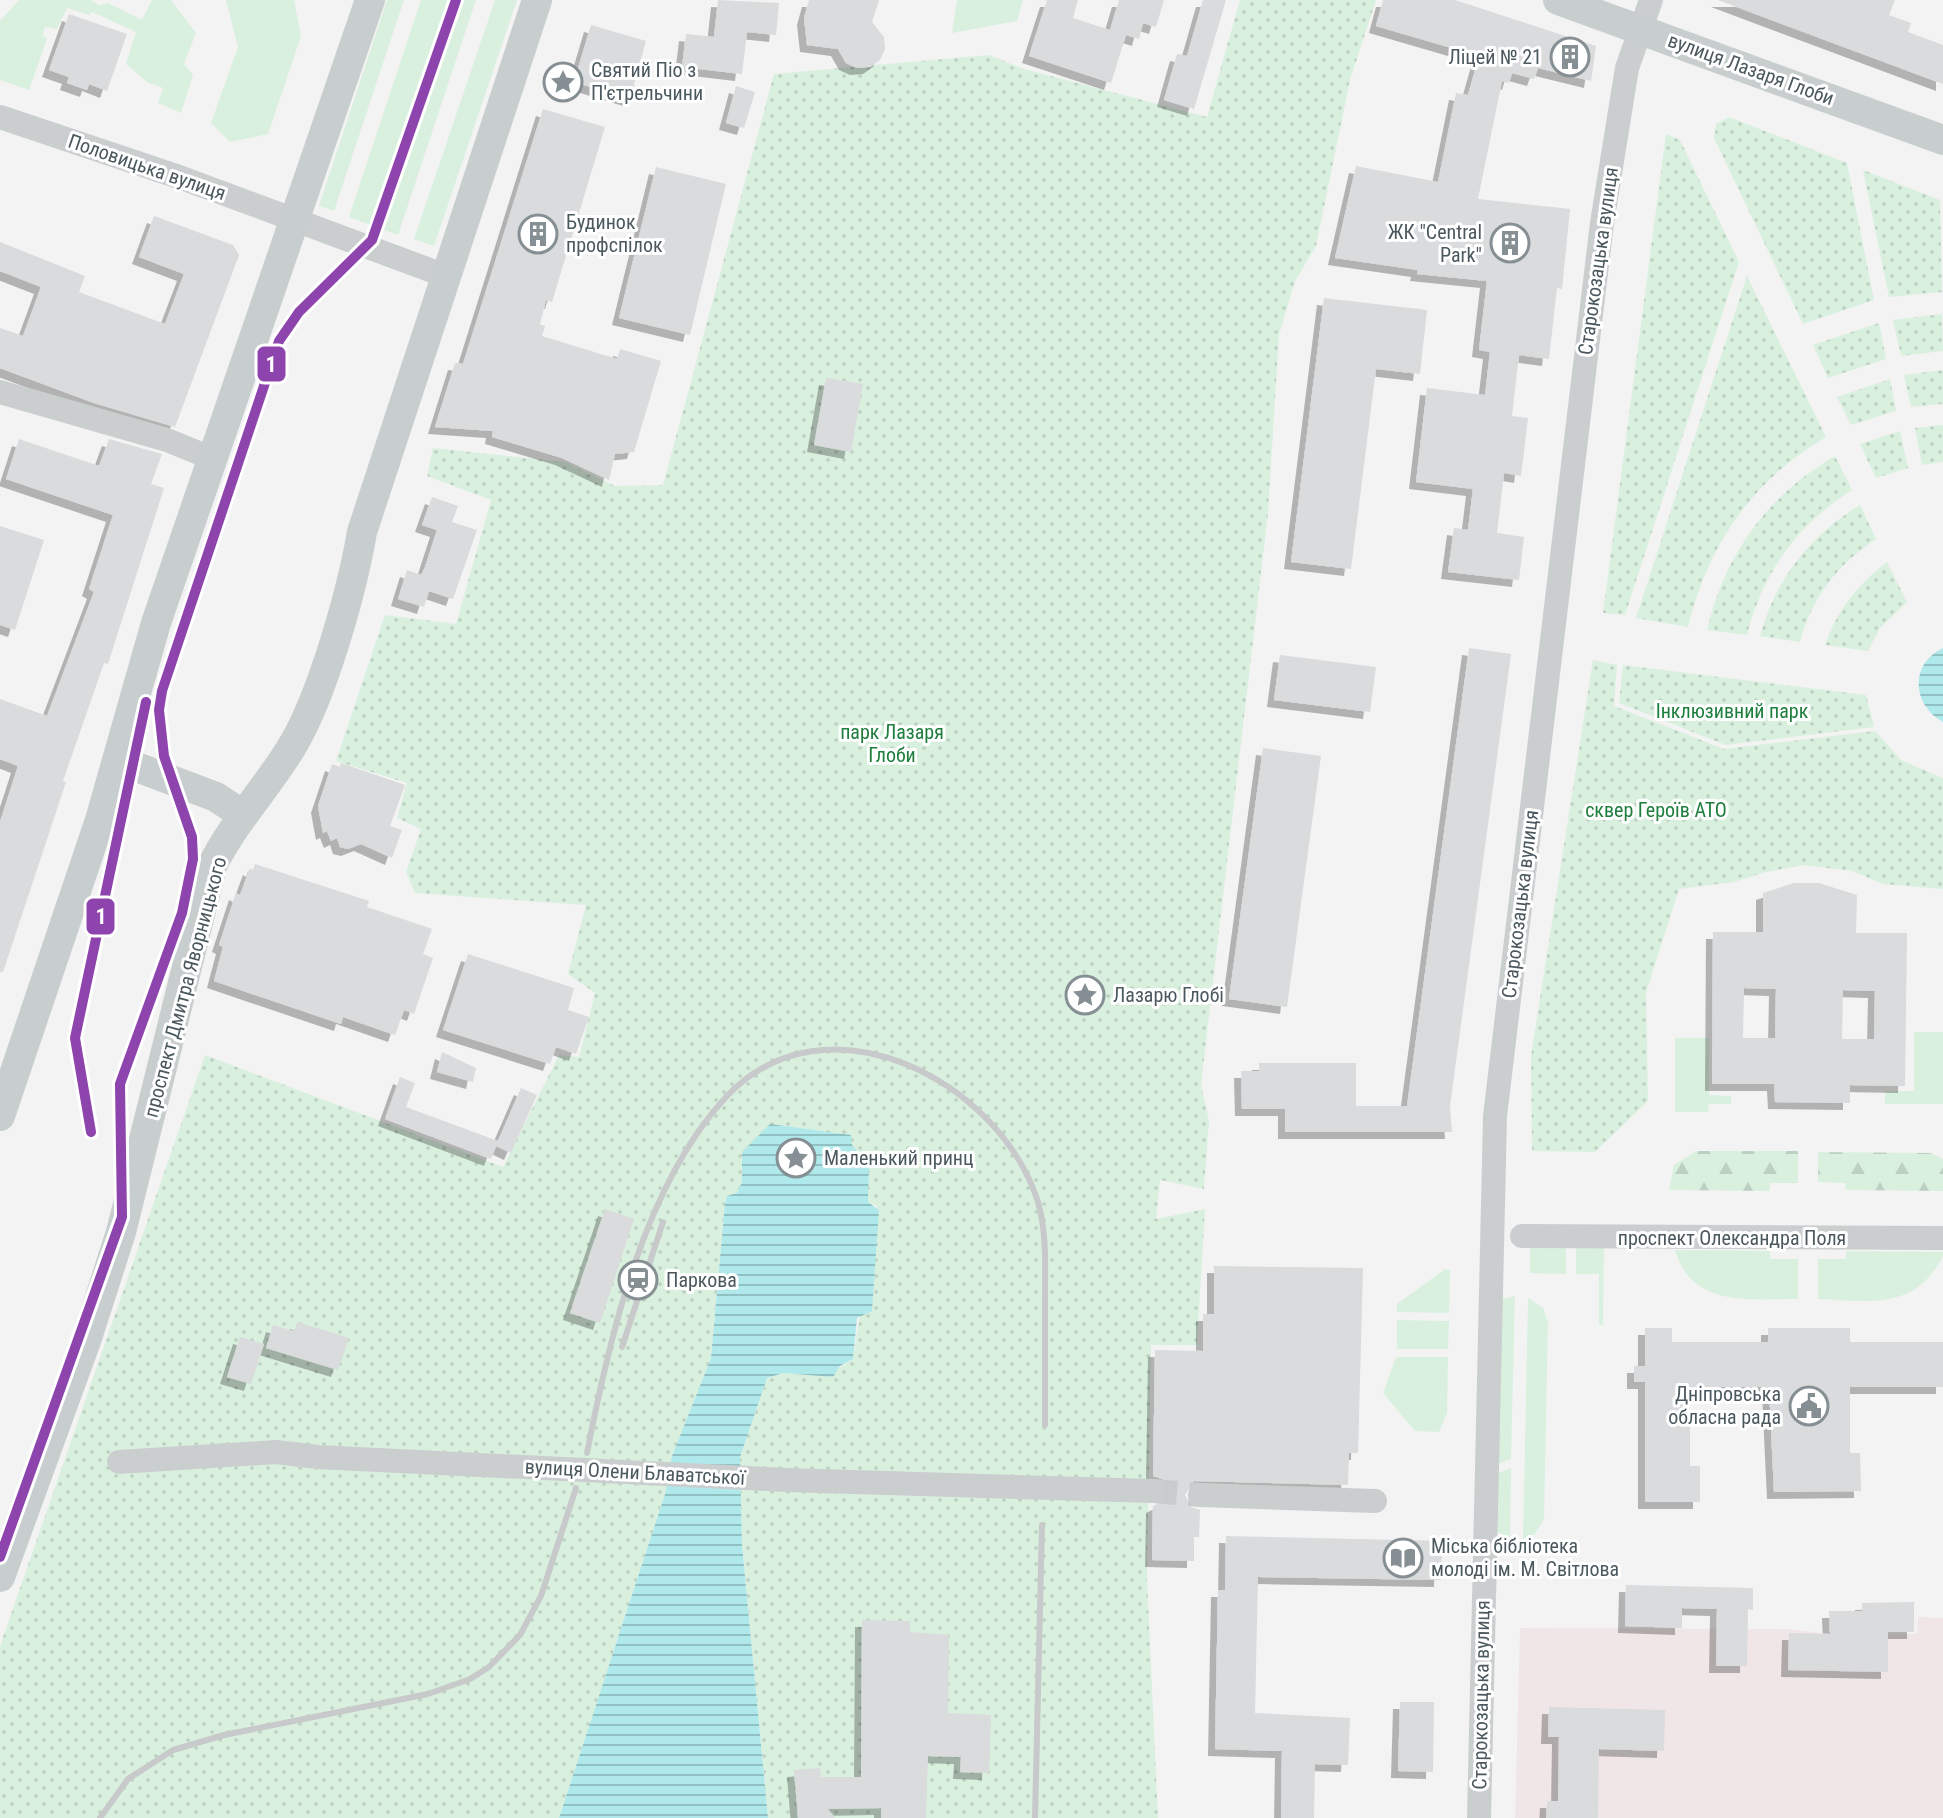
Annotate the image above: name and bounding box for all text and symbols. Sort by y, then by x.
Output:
street label: вулиця Лазаря Глоби [1665,28,1837,110]
building icon: Ліцей № 21 [1549,36,1591,78]
place label: Ліцей № 21 [1448,45,1542,69]
place label: Святий Піо з П'єтрельчини [591,58,703,105]
place icon: Святий Піо з П'єтрельчини [542,61,584,103]
street label: Половицька вулиця [65,129,229,205]
street label: Старокозацька вулиця [1573,165,1623,357]
place label: Будинок профспілок [566,210,663,257]
building icon: Будинок профспілок [517,213,559,255]
place label: ЖК "Central Park" [1388,220,1482,267]
building icon: ЖК "Central Park" [1489,222,1531,264]
line badge: 1 [256,345,287,383]
text: 1 [265,352,277,377]
park label: Інклюзивний парк [1656,699,1809,723]
park label: парк Лазаря Глоби [840,720,944,767]
park label: сквер Героїв АТО [1585,798,1727,822]
street label: Старокозацька вулиця [1497,808,1543,1000]
street label: проспект Дмитра Яворницького [139,854,231,1120]
line badge: 1 [85,897,116,936]
text: 1 [95,904,107,929]
place icon: Лазарю Глобі [1064,974,1106,1016]
place label: Лазарю Глобі [1113,983,1224,1007]
place icon: Маленький принц [775,1137,817,1179]
place label: Маленький принц [824,1146,973,1170]
street label: проспект Олександра Поля [1618,1226,1846,1250]
station icon: Паркова [617,1259,659,1301]
place label: Паркова [666,1268,737,1292]
place label: Дніпровська обласна рада [1668,1382,1781,1429]
public building icon: Дніпровська обласна рада [1788,1385,1830,1427]
street label: вулиця Олени Блаватської [524,1454,747,1490]
place label: Міська бібліотека молоді ім. М. Світлова [1431,1534,1619,1581]
library icon: Міська бібліотека молоді ім. М. Світлова [1382,1537,1424,1579]
street label: Старокозацька вулиця [1467,1600,1495,1790]

